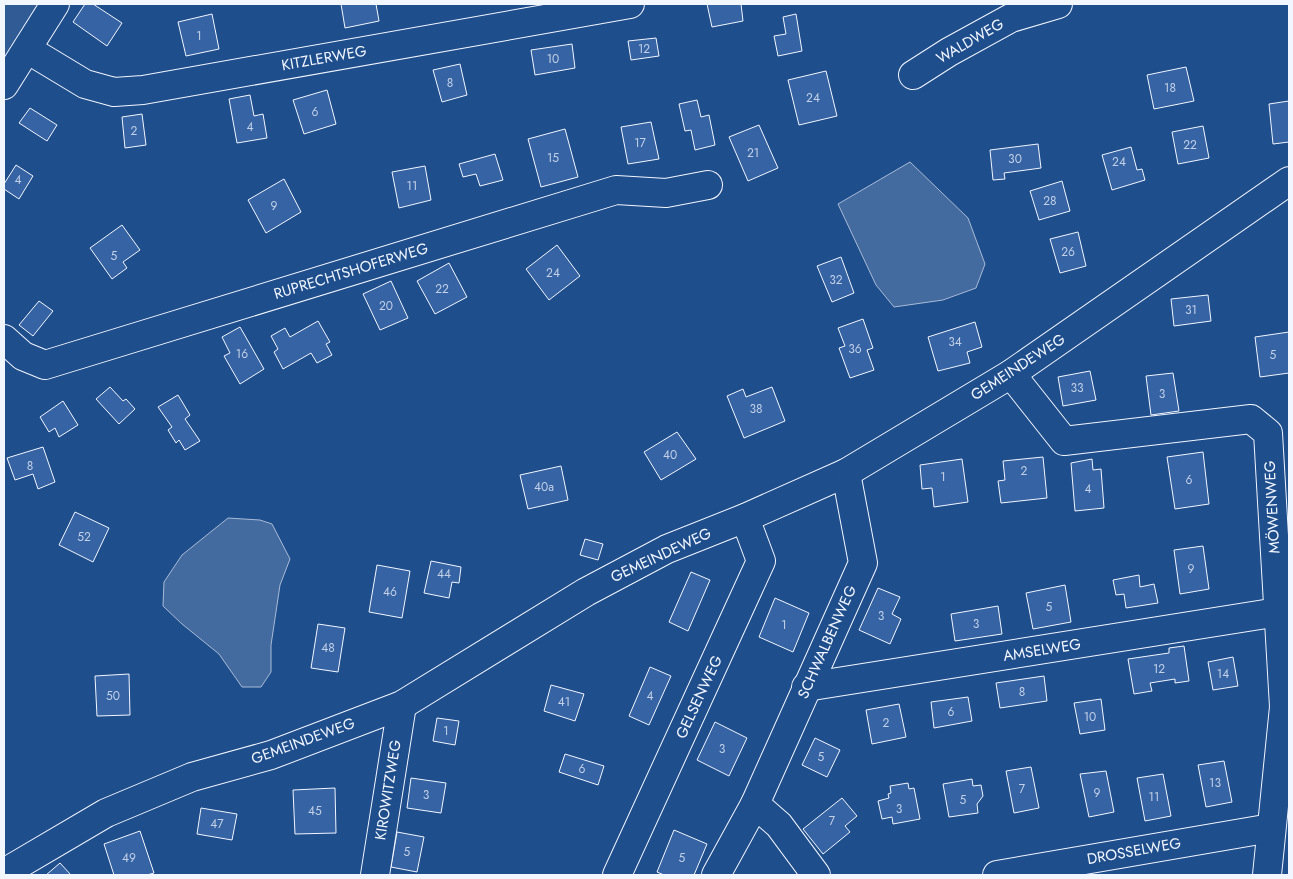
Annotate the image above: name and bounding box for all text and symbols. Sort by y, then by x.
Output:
street label: WALDWEG [932,13,1008,69]
house number: 1 [196,27,202,45]
street label: KITZLERWEG [280,40,368,76]
house number: 12 [638,40,650,58]
house number: 10 [547,50,559,68]
house number: 8 [447,74,453,92]
house number: 18 [1164,79,1176,97]
house number: 24 [806,89,820,107]
house number: 6 [312,103,319,121]
house number: 4 [247,118,254,136]
house number: 2 [131,122,138,140]
house number: 17 [634,134,647,152]
house number: 22 [1183,136,1197,154]
house number: 21 [747,144,759,162]
house number: 15 [547,149,559,167]
house number: 30 [1008,150,1022,168]
house number: 24 [1112,153,1126,171]
house number: 4 [15,171,22,189]
house number: 11 [407,177,417,195]
house number: 28 [1043,192,1057,210]
house number: 9 [271,197,278,215]
street label: RUPRECHTSHOFERWEG [271,237,431,305]
house number: 26 [1061,243,1075,261]
house number: 5 [111,247,118,265]
house number: 24 [546,264,560,282]
house number: 32 [829,271,843,289]
house number: 22 [435,280,449,298]
house number: 20 [379,297,393,315]
house number: 31 [1185,301,1197,319]
street label: GEMEINDEWEG [966,328,1070,406]
house number: 34 [948,333,962,351]
house number: 36 [848,340,862,358]
house number: 16 [236,345,248,363]
house number: 5 [1270,346,1277,364]
house number: 33 [1070,379,1084,397]
house number: 3 [1159,385,1166,403]
house number: 38 [749,400,763,418]
house number: 40 [663,446,677,464]
house number: 8 [27,457,33,475]
street label: MÖWENWEG [1259,460,1285,554]
house number: 2 [1021,462,1028,480]
house number: 1 [940,468,946,486]
house number: 6 [1186,471,1193,489]
house number: 40a [534,478,554,496]
house number: 4 [1085,480,1092,498]
street label: GEMEINDEWEG [607,522,715,588]
house number: 52 [77,528,91,546]
house number: 9 [1188,560,1195,578]
house number: 44 [437,565,451,583]
street label: SCHWALBENWEG [792,582,862,702]
house number: 46 [383,583,397,601]
house number: 5 [1046,598,1053,616]
house number: 3 [878,607,885,625]
house number: 3 [973,615,980,633]
house number: 1 [781,616,787,634]
street label: AMSELWEG [1002,633,1082,667]
house number: 48 [321,639,335,657]
street label: GELSENWEG [670,652,728,742]
house number: 12 [1153,660,1165,678]
house number: 14 [1217,665,1229,683]
house number: 8 [1019,683,1025,701]
house number: 50 [106,687,120,705]
house number: 4 [647,687,654,705]
house number: 41 [558,693,570,711]
house number: 6 [948,703,955,721]
house number: 10 [1084,708,1096,726]
street label: GEMEINDEWEG [248,712,358,770]
house number: 2 [883,714,890,732]
house number: 1 [443,722,449,740]
street label: KIROWITZWEG [369,738,407,842]
house number: 3 [719,740,726,758]
house number: 5 [818,748,825,766]
house number: 6 [579,760,586,778]
house number: 13 [1209,774,1221,792]
house number: 7 [1019,780,1026,798]
house number: 9 [1094,784,1101,802]
house number: 3 [423,786,430,804]
house number: 11 [1149,788,1159,806]
house number: 5 [960,791,967,809]
house number: 3 [896,800,903,818]
house number: 45 [308,802,322,820]
house number: 7 [829,812,836,830]
house number: 47 [210,815,224,833]
street label: DROSSELWEG [1085,832,1183,870]
house number: 5 [404,843,411,861]
house number: 49 [122,849,136,867]
house number: 5 [679,849,686,867]

